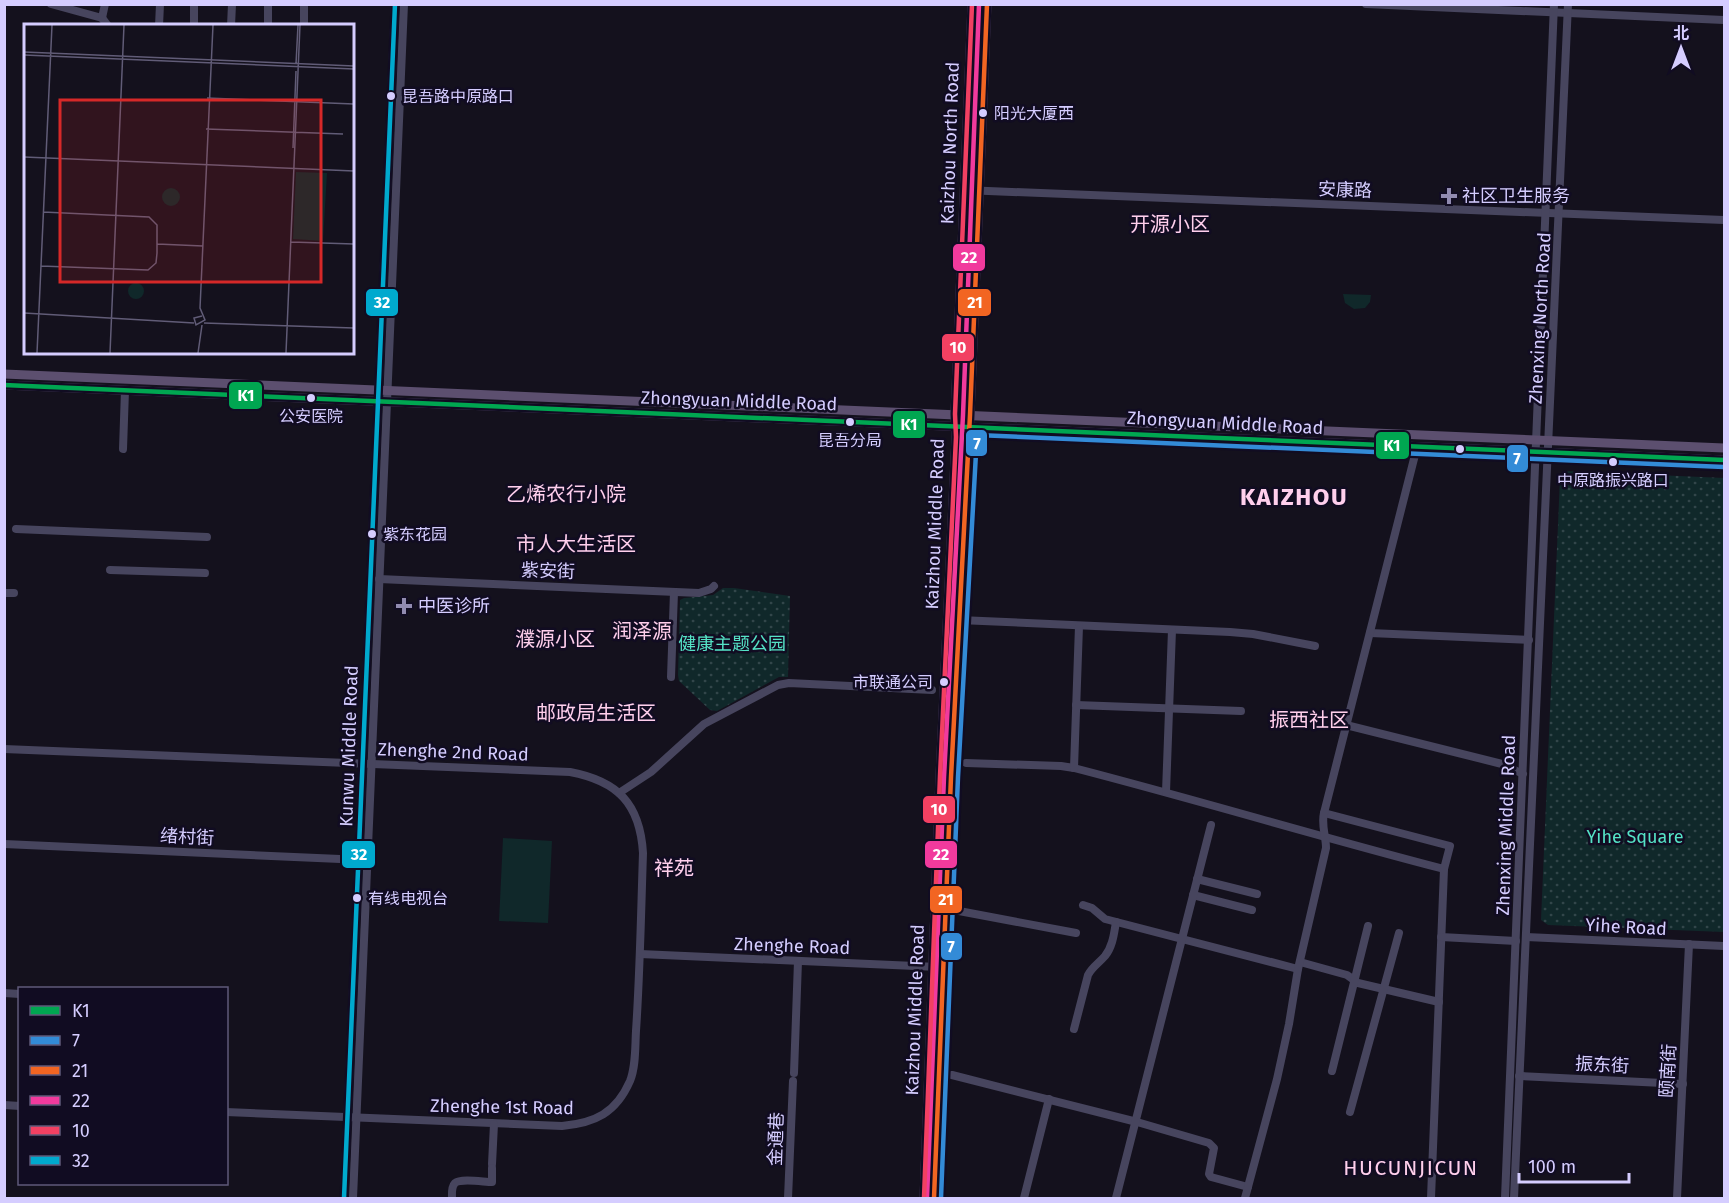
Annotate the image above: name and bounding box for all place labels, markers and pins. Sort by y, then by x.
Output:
place label: 昆吾路中原路口 [402,87,514,106]
marker: 昆吾路中原路口 [385,90,397,102]
place label: 阳光大厦西 [994,104,1074,123]
marker: 阳光大厦西 [977,107,989,119]
place label: 社区卫生服务 [1462,185,1570,207]
marker: 社区卫生服务 [1440,187,1458,205]
marker: 公安医院 [305,392,317,404]
place label: 公安医院 [279,407,343,426]
marker: 昆吾分局 [844,416,856,428]
place label: 昆吾分局 [818,431,882,450]
unlabelled marker [1454,443,1466,455]
marker: 中原路振兴路口 [1607,456,1619,468]
place label: 中原路振兴路口 [1557,471,1669,490]
place label: 紫东花园 [383,525,447,544]
marker: 紫东花园 [366,528,378,540]
place label: 中医诊所 [418,595,490,617]
marker: 中医诊所 [395,597,413,615]
place label: 市联通公司 [853,673,933,692]
marker: 市联通公司 [938,676,950,688]
place label: 有线电视台 [368,889,448,908]
marker: 有线电视台 [351,892,363,904]

